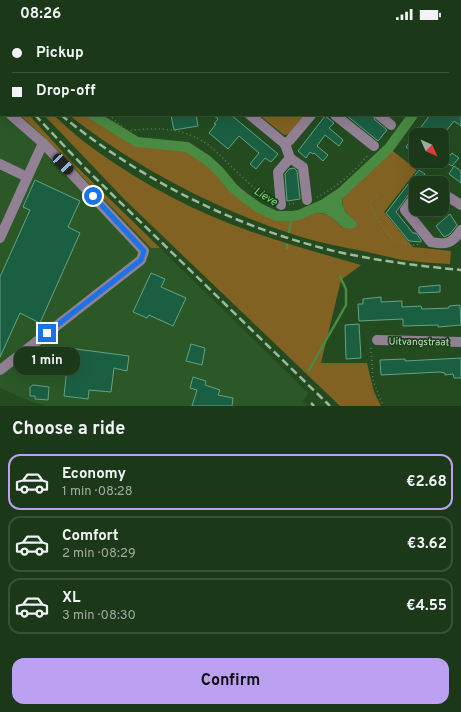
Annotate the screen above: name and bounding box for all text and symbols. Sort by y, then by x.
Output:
text: 08:26 [20,5,61,24]
text: Pickup [36,44,84,63]
text: Drop-off [36,82,96,101]
north arrow [409,128,449,168]
map controls [409,128,449,216]
car [50,151,76,177]
button: layers [409,176,449,216]
water label: Lieve [251,184,280,209]
route start [84,187,102,205]
route end [38,324,56,342]
street label: Uitvangstraat [389,335,450,350]
callout: 1 min [14,347,80,375]
text: 1 min [31,353,63,369]
text: Choose a ride [12,418,125,441]
icon: car [14,464,50,500]
text: Economy [62,465,126,484]
text: €2.68 [406,473,447,492]
text: 1 min · 08:28 [62,484,133,500]
icon: car [14,526,50,562]
text: Comfort [62,527,119,546]
text: €3.62 [407,535,447,554]
text: 2 min · 08:29 [62,546,136,562]
icon: car [14,588,50,624]
text: XL [62,589,80,608]
text: €4.55 [406,597,447,616]
text: 3 min · 08:30 [62,608,136,624]
button: Confirm [12,658,449,704]

